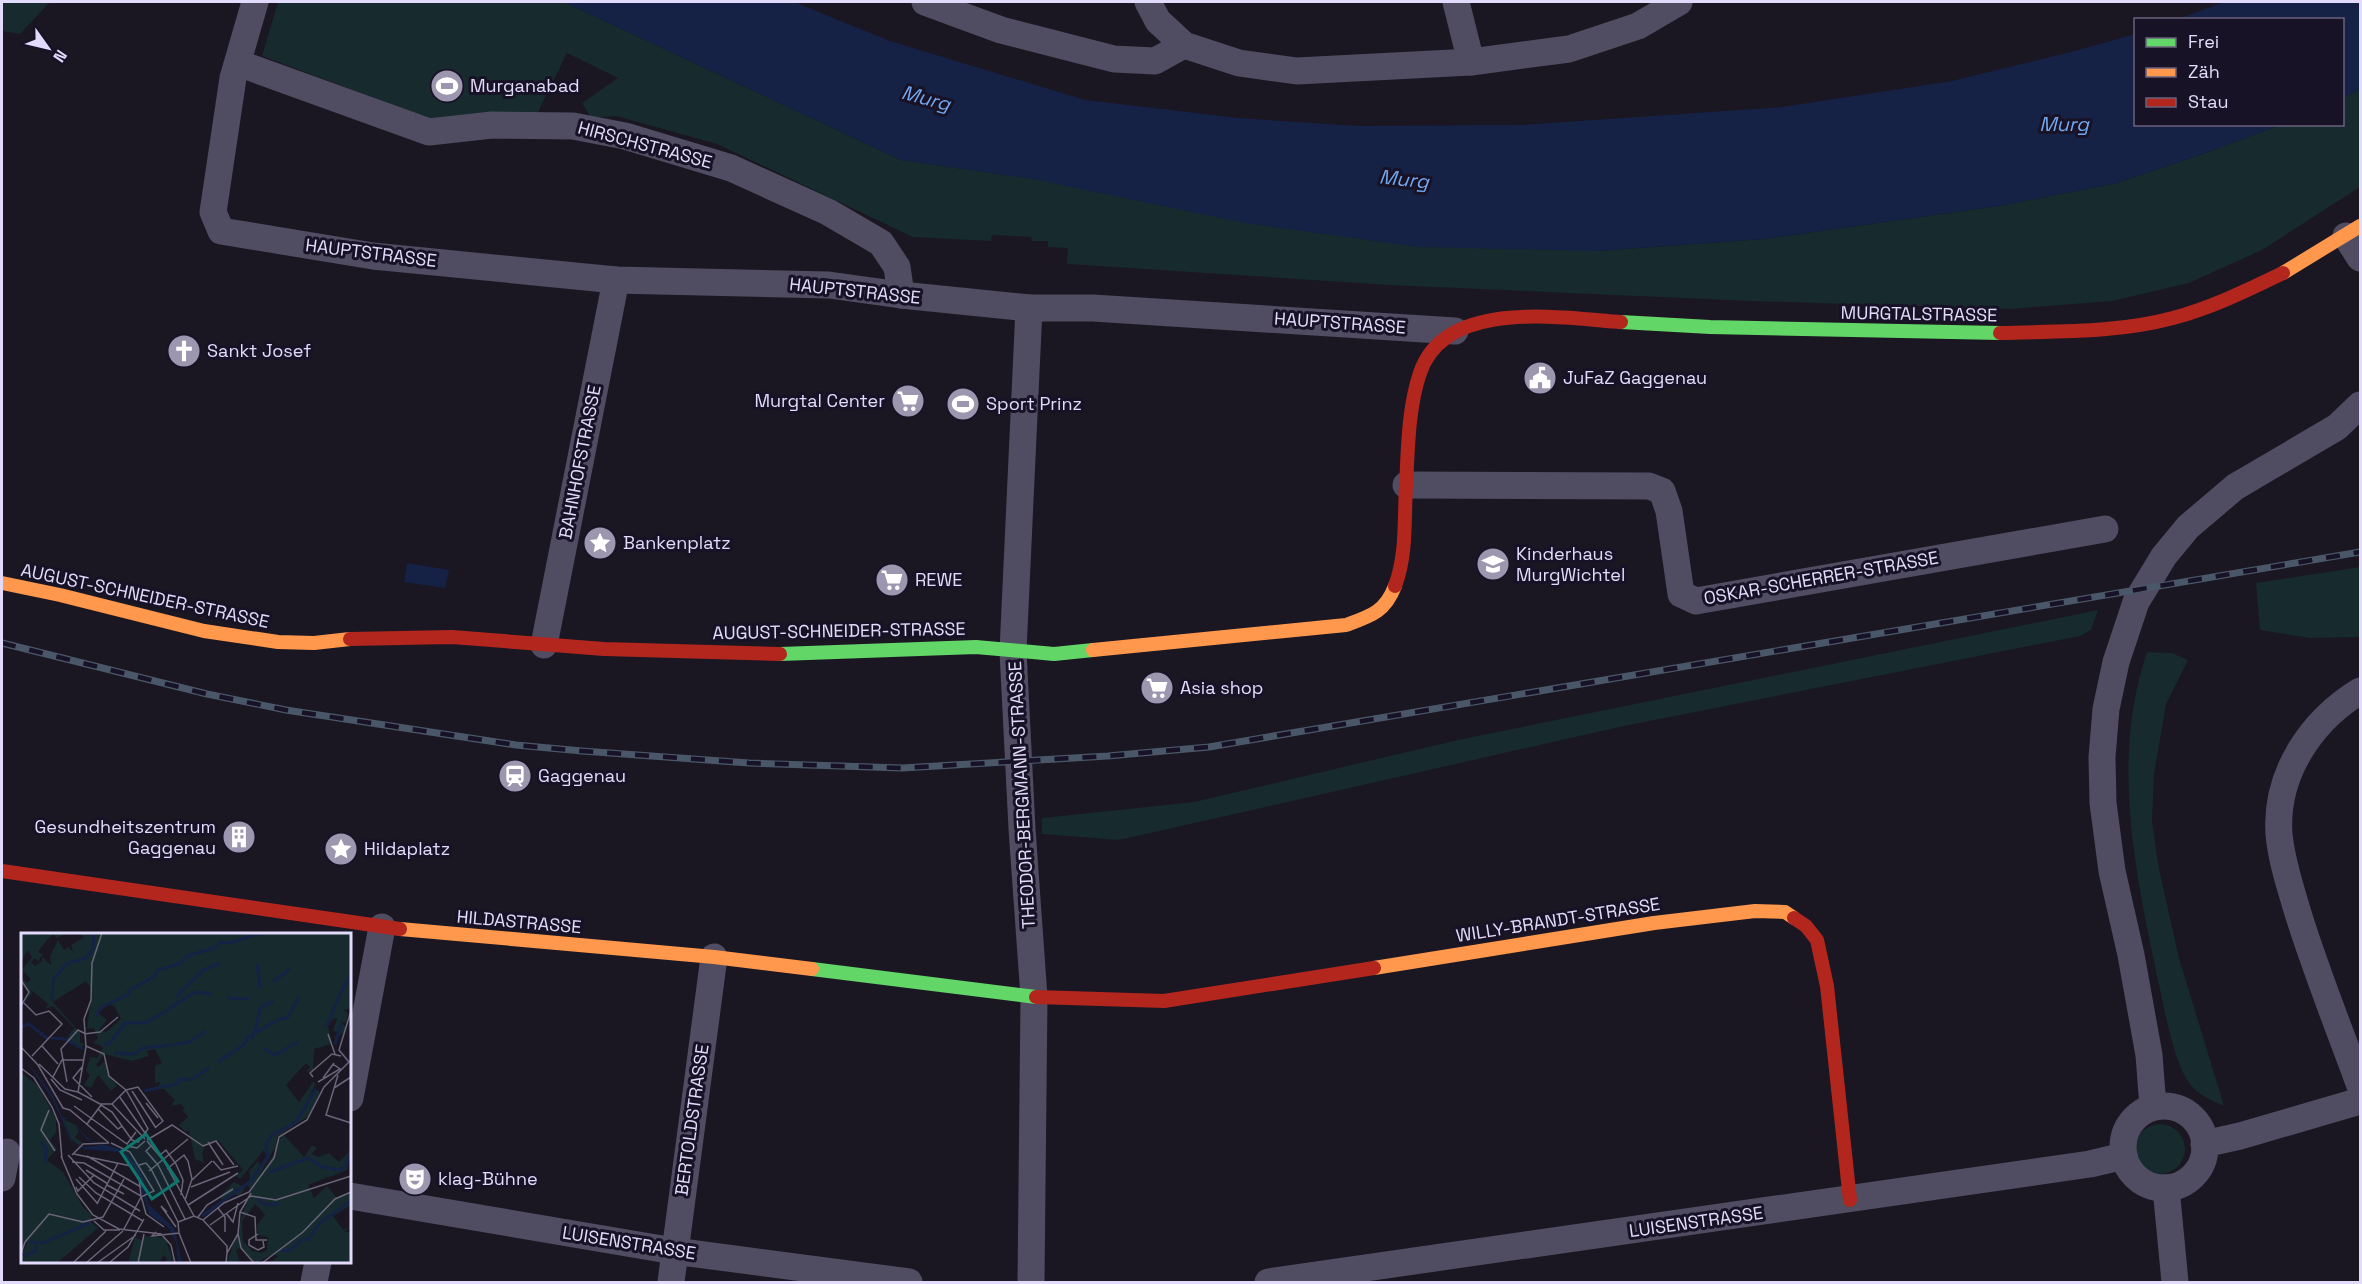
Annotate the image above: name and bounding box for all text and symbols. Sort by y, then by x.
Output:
north arrow [18,18,78,78]
legend [2134,18,2344,126]
text: Frei [2188,30,2219,53]
text: N [48,46,72,66]
text: Zäh [2188,60,2220,83]
sports icon: Murganabad [429,68,465,104]
place label: Murganabad [470,74,580,97]
water label: Murg [899,79,954,117]
text: Stau [2188,90,2228,113]
water label: Murg [2039,111,2090,137]
street label: HIRSCHSTRASSE [576,116,715,173]
water label: Murg [1378,163,1431,195]
street label: HAUPTSTRASSE [304,233,438,272]
street label: HAUPTSTRASSE [788,272,922,309]
street label: MURGTALSTRASSE [1840,301,1998,326]
street label: HAUPTSTRASSE [1273,306,1407,339]
church icon: Sankt Josef [166,333,202,369]
place label: Sankt Josef [207,339,311,362]
public building icon: JuFaZ Gaggenau [1522,360,1558,396]
place label: JuFaZ Gaggenau [1563,366,1707,389]
street label: BAHNHOFSTRASSE [553,383,606,541]
supermarket icon: Murgtal Center [890,383,926,419]
sports icon: Sport Prinz [945,386,981,422]
place label: Murgtal Center [754,389,885,412]
place label: Sport Prinz [986,392,1082,415]
place icon: Bankenplatz [582,525,618,561]
place label: Bankenplatz [623,531,731,554]
place label: Kinderhaus MurgWichtel [1516,542,1625,586]
school or university icon: Kinderhaus MurgWichtel [1475,546,1511,582]
street label: OSKAR-SCHERRER-STRASSE [1702,546,1940,609]
street label: AUGUST-SCHNEIDER-STRASSE [19,558,271,633]
supermarket icon: REWE [874,562,910,598]
place label: REWE [915,568,962,591]
street label: AUGUST-SCHNEIDER-STRASSE [712,617,966,644]
street label: THEODOR-BERGMANN-STRASSE [1003,661,1040,929]
supermarket icon: Asia shop [1139,670,1175,706]
place label: Asia shop [1180,676,1263,699]
station icon: Gaggenau [497,758,533,794]
place label: Gaggenau [538,764,626,787]
place label: Gesundheitszentrum Gaggenau [34,815,216,859]
building icon: Gesundheitszentrum Gaggenau [221,819,257,855]
place icon: Hildaplatz [323,831,359,867]
place label: Hildaplatz [364,837,450,860]
street label: WILLY-BRANDT-STRASSE [1454,892,1662,947]
street label: HILDASTRASSE [456,905,582,938]
inset map [21,933,351,1263]
street label: BERTOLDSTRASSE [669,1043,714,1197]
theatre icon: klag-Bühne [397,1161,433,1197]
place label: klag-Bühne [438,1167,538,1190]
street label: LUISENSTRASSE [1627,1201,1764,1242]
street label: LUISENSTRASSE [561,1221,698,1264]

